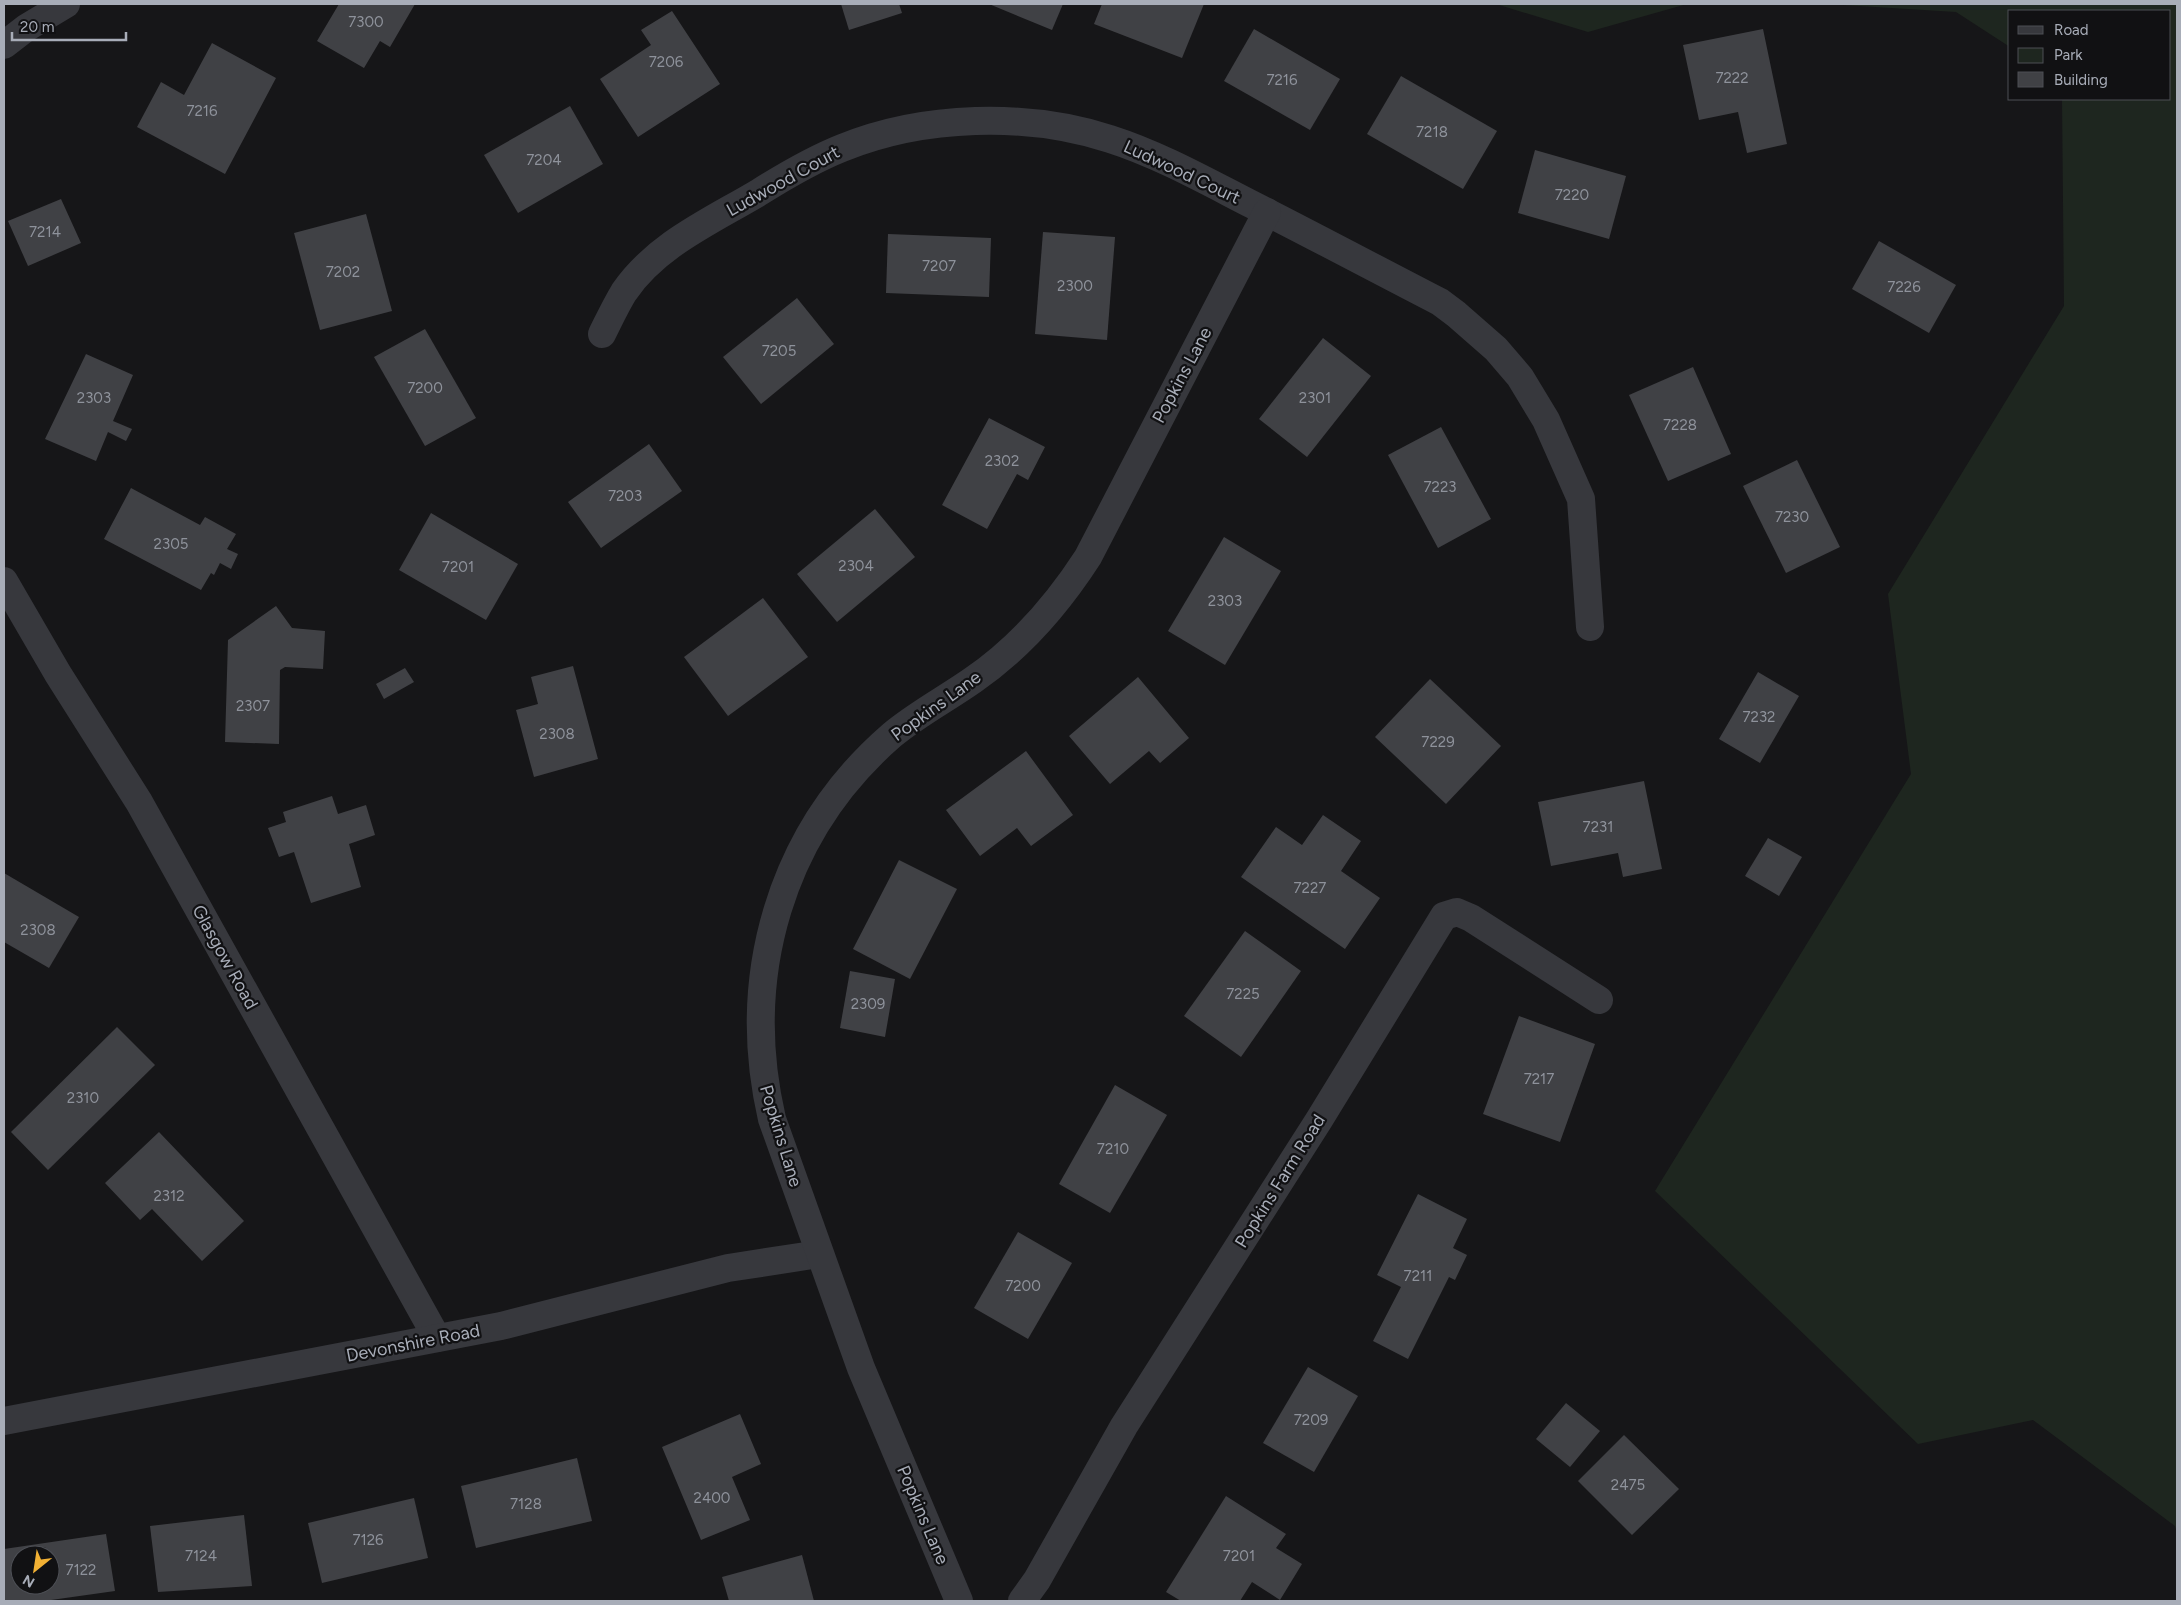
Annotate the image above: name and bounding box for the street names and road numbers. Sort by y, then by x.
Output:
street label: Ludwood Court [1120,135,1244,209]
street label: Ludwood Court [723,141,844,221]
street label: Popkins Lane [1148,323,1217,427]
street label: Popkins Lane [887,666,985,746]
street label: Glasgow Road [187,901,263,1013]
street label: Popkins Lane [755,1082,807,1190]
street label: Popkins Farm Road [1230,1110,1330,1252]
street label: Devonshire Road [344,1319,482,1367]
street label: Popkins Lane [892,1462,954,1568]

